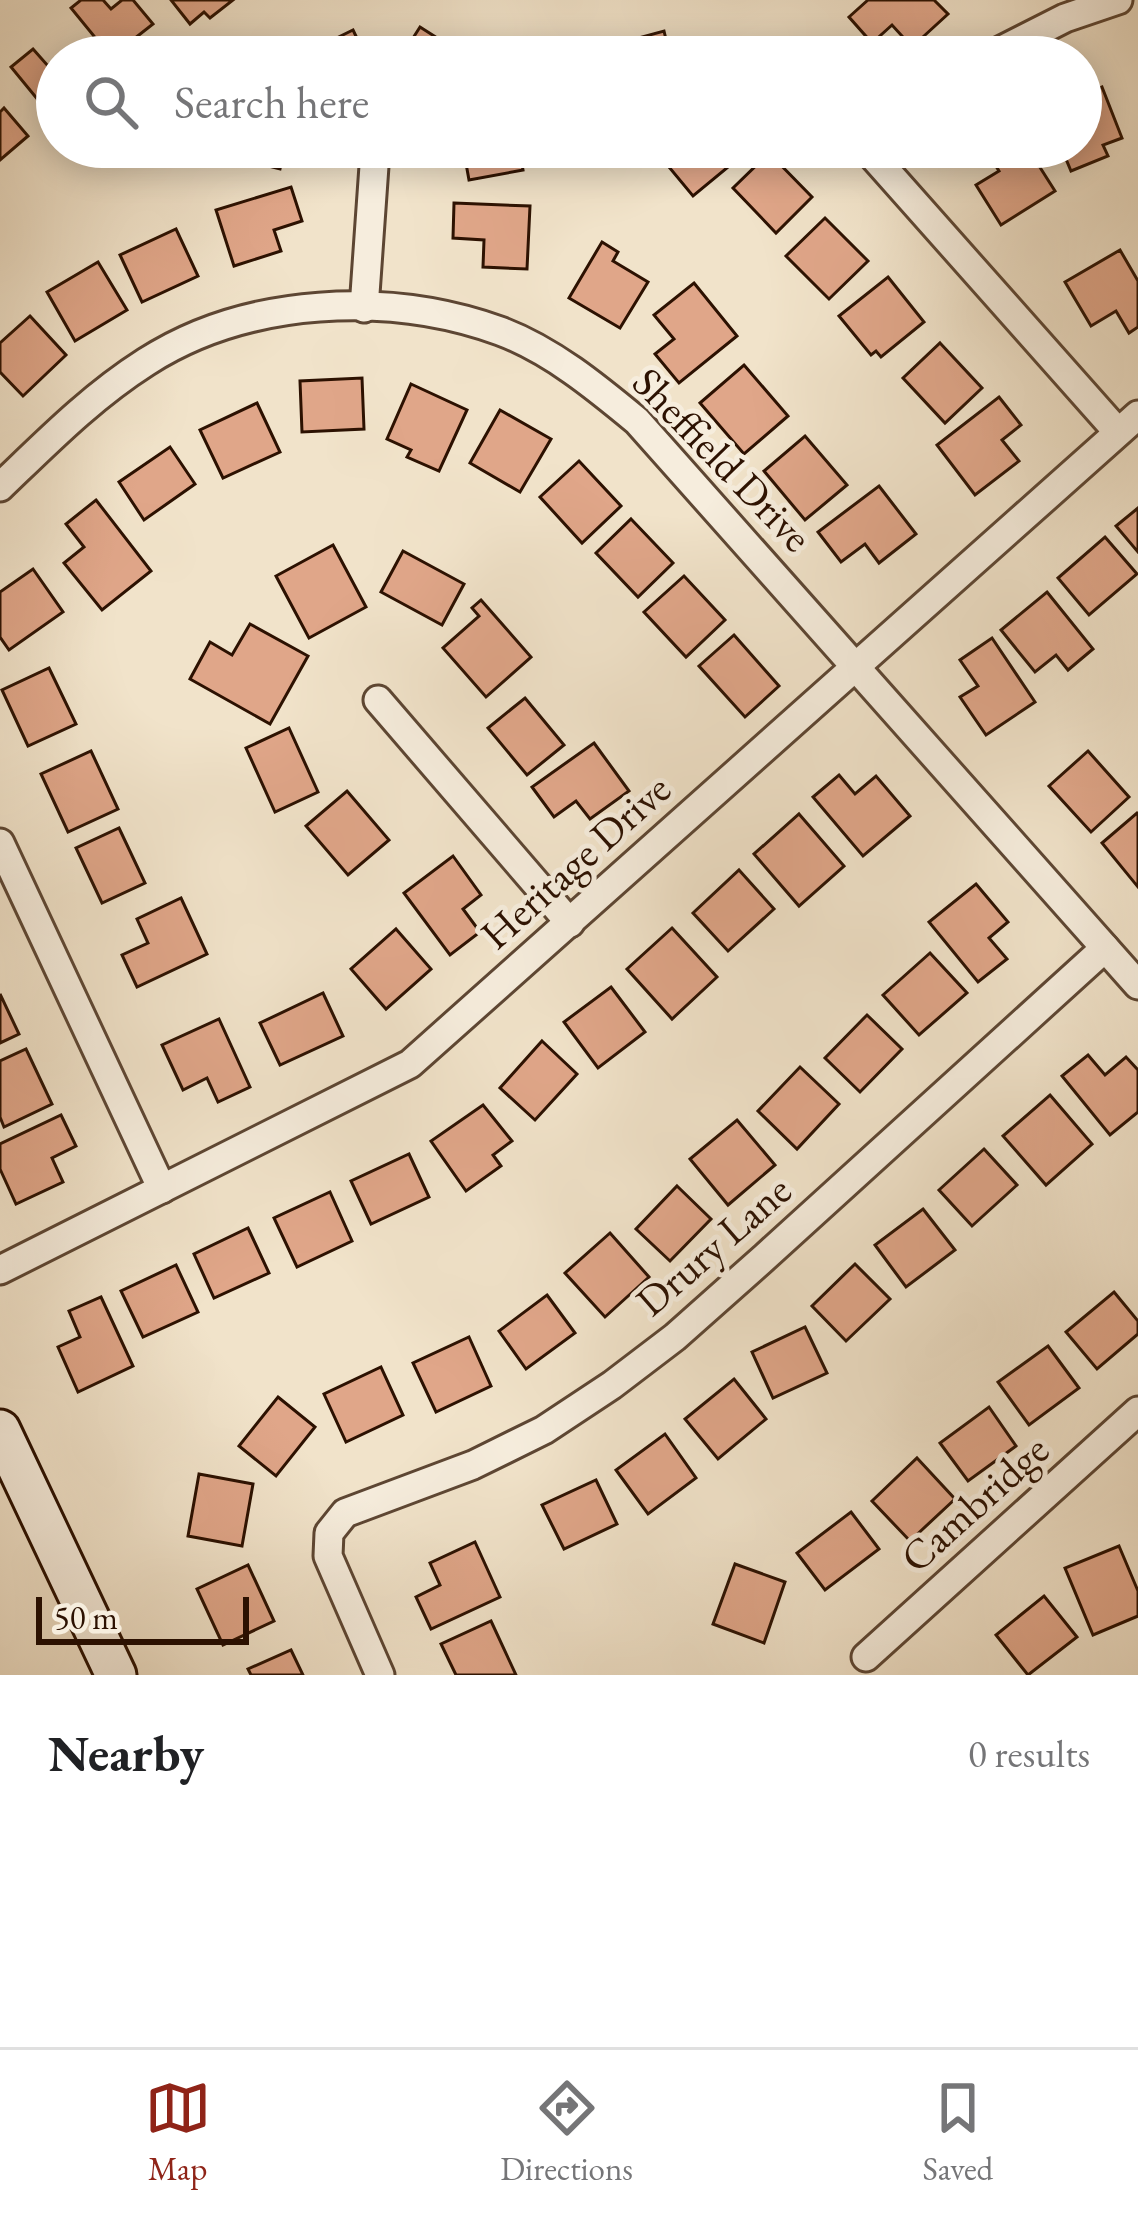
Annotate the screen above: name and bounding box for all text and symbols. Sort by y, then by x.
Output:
search box [36,36,1102,168]
icon: search [78,69,144,135]
text: Search here [174,73,369,131]
street label: Sheffield Drive [621,355,824,563]
street label: Heritage Drive [469,761,682,961]
street label: Drury Lane [624,1163,803,1328]
street label: Cambridge [889,1422,1060,1584]
scale bar [36,1591,249,1644]
text: 50 m [54,1596,118,1639]
text: Nearby [48,1720,204,1786]
text: 0 results [968,1728,1090,1779]
tab: Map [145,2075,211,2190]
tab: Directions [500,2075,633,2190]
tab: Saved [923,2075,993,2190]

